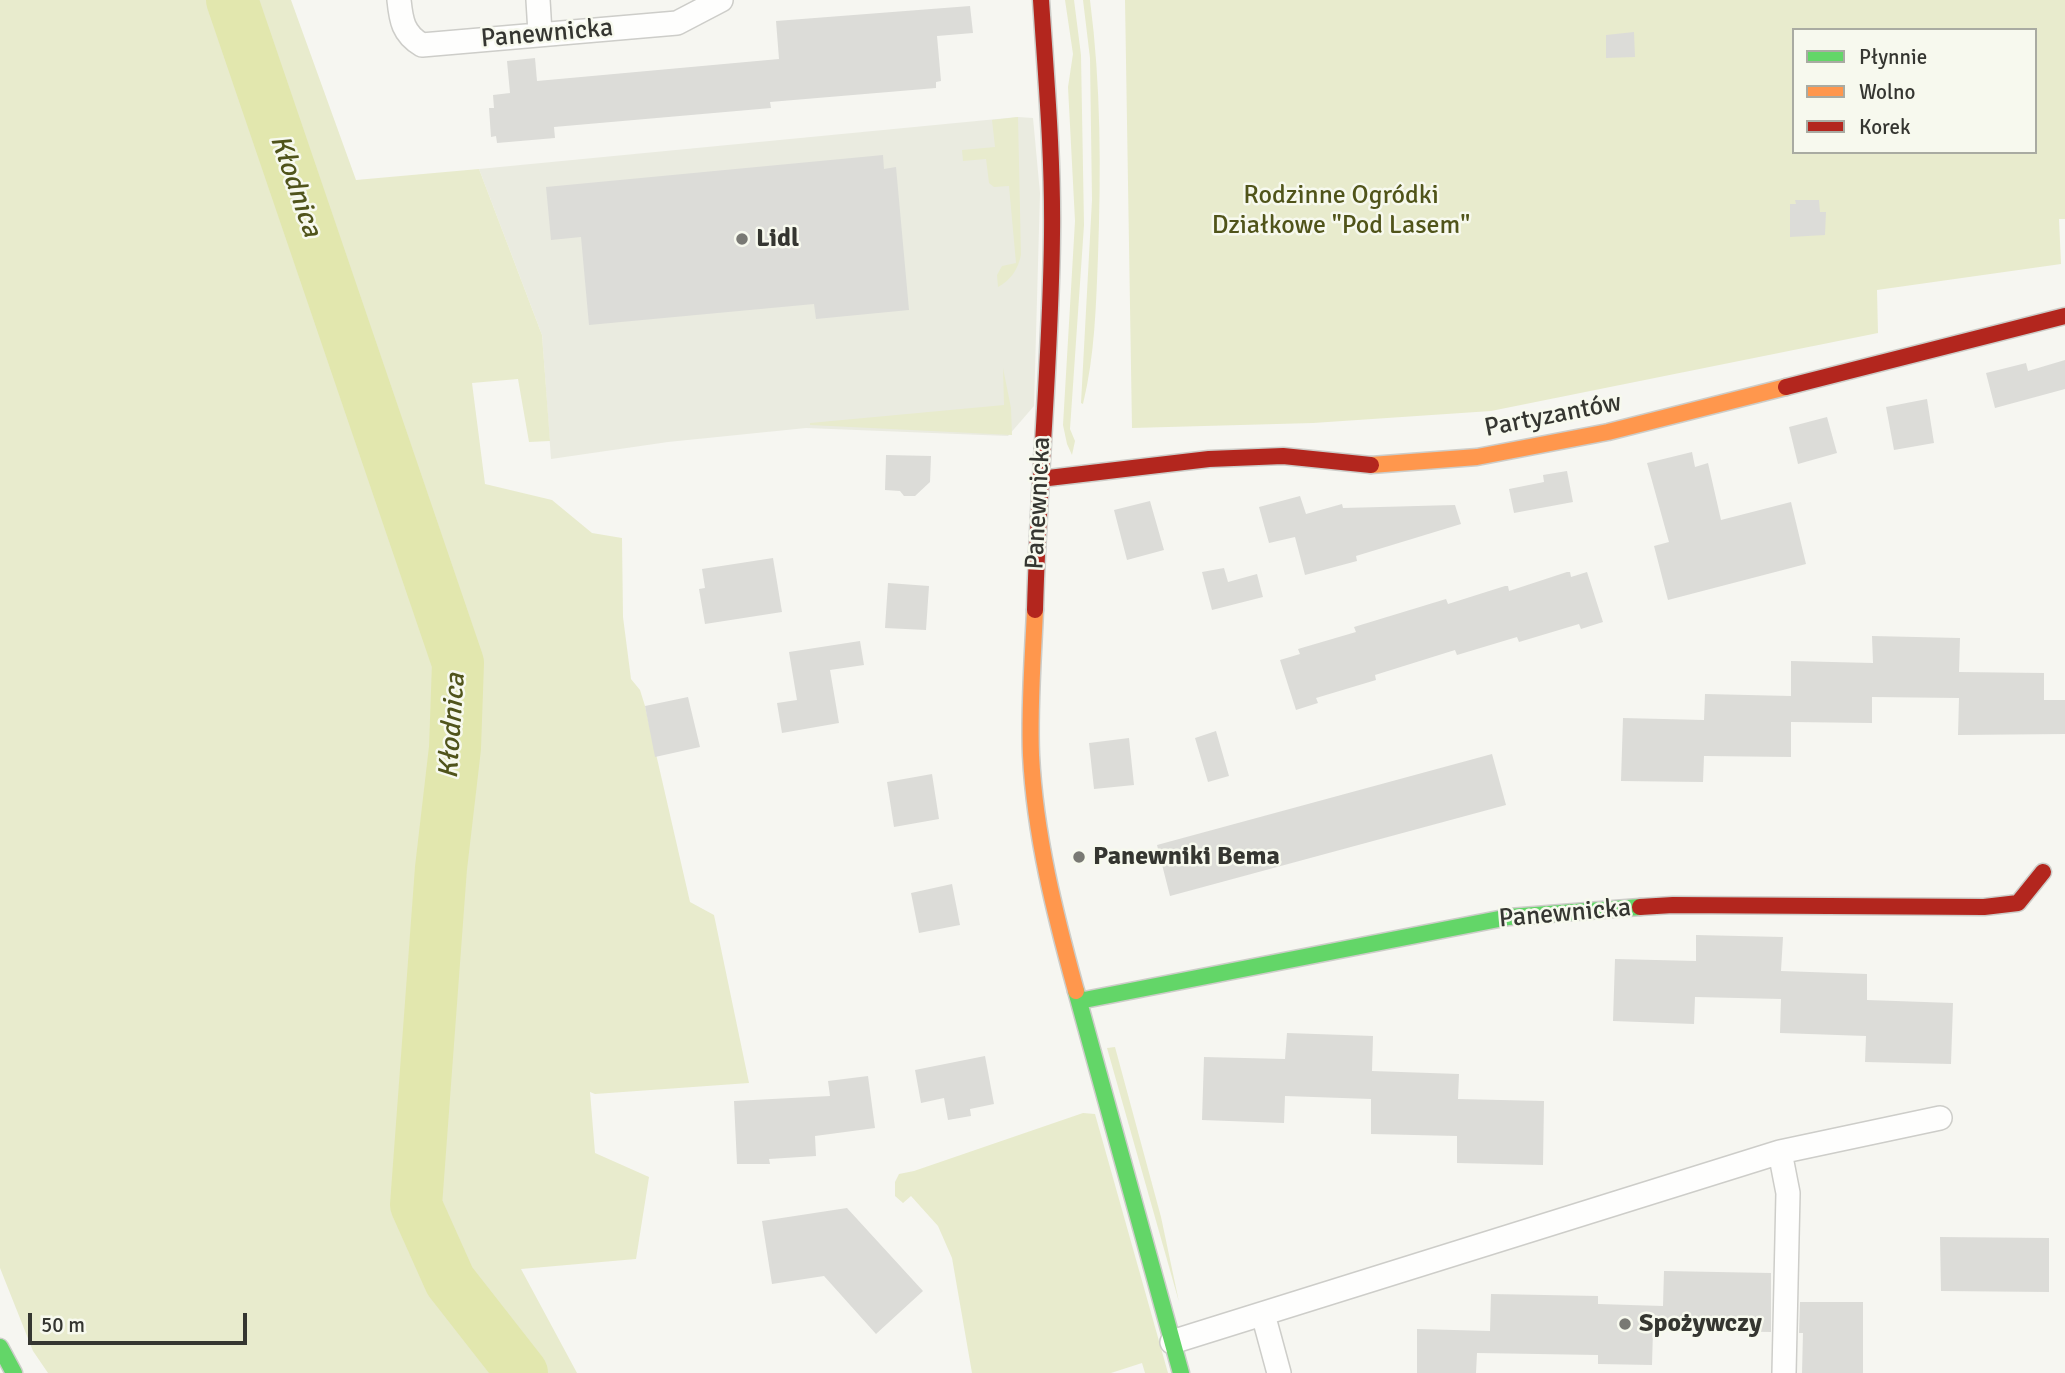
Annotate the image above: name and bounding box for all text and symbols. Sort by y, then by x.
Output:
street label: Panewnicka [480,13,614,55]
legend [1792,28,2037,154]
text: Płynnie [1859,44,1927,70]
text: Wolno [1859,79,1915,105]
text: Korek [1859,114,1910,140]
water label: Kłodnica [262,131,328,241]
park label: Rodzinne Ogródki Działkowe "Pod Lasem" [1212,180,1470,242]
place label: Lidl [756,223,799,255]
marker: Lidl [734,231,750,247]
street label: Partyzantów [1482,387,1624,445]
street label: Panewnicka [1020,436,1058,570]
water label: Kłodnica [433,672,473,780]
place label: Panewniki Bema [1093,841,1280,873]
marker: Panewniki Bema [1071,849,1087,865]
street label: Panewnicka [1498,893,1632,935]
scale bar [32,1300,250,1344]
place label: Spożywczy [1639,1308,1762,1340]
text: 50 m [41,1312,85,1338]
marker: Spożywczy [1617,1316,1633,1332]

